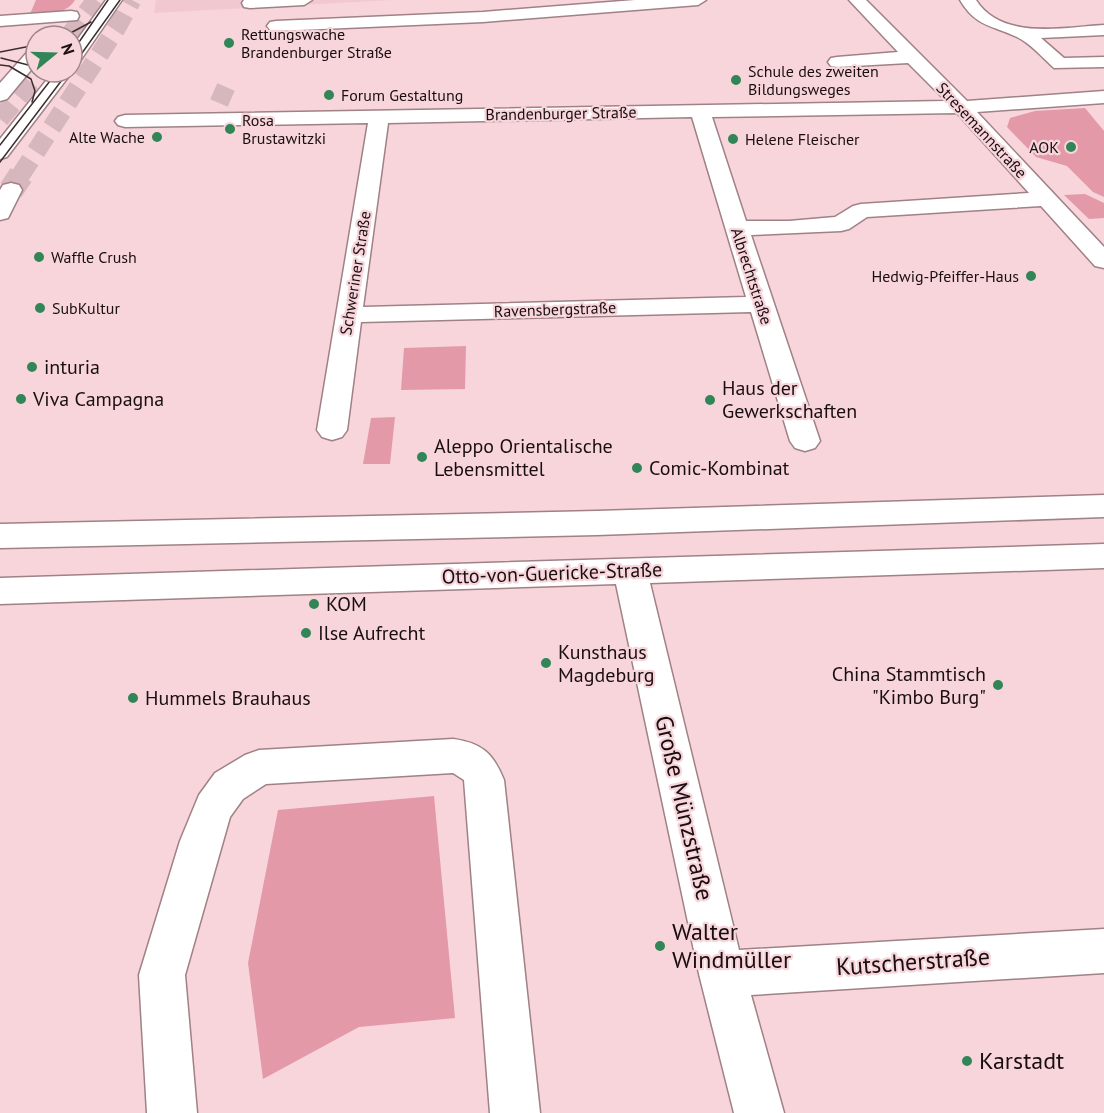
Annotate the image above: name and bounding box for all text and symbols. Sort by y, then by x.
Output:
north arrow [24,24,84,84]
place label: Rettungswache Brandenburger Straße [241,24,392,62]
marker: Rettungswache Brandenburger Straße [222,36,236,50]
text: N [57,41,79,57]
place label: Schule des zweiten Bildungsweges [748,61,879,99]
marker: Schule des zweiten Bildungsweges [729,73,743,87]
street label: Stresemannstraße [932,78,1032,182]
place label: Forum Gestaltung [341,85,463,105]
marker: Forum Gestaltung [322,88,336,102]
street label: Brandenburger Straße [485,102,637,124]
place label: Rosa Brustawitzki [242,110,326,148]
marker: Rosa Brustawitzki [223,122,237,136]
place label: Alte Wache [69,127,145,147]
place label: Helene Fleischer [745,129,860,149]
marker: Alte Wache [150,130,164,144]
marker: Helene Fleischer [726,132,740,146]
place label: AOK [1029,137,1059,157]
marker: AOK [1064,140,1078,154]
street label: Schweriner Straße [335,210,375,336]
street label: Albrechtstraße [727,225,777,327]
place label: Waffle Crush [51,247,137,267]
marker: Waffle Crush [32,250,46,264]
place label: Hedwig-Pfeiffer-Haus [871,266,1019,286]
marker: Hedwig-Pfeiffer-Haus [1024,269,1038,283]
street label: Ravensbergstraße [493,297,617,321]
place label: SubKultur [52,298,120,318]
marker: SubKultur [33,301,47,315]
place label: inturia [44,354,100,380]
marker: inturia [25,360,39,374]
place label: Haus der Gewerkschaften [722,375,857,424]
place label: Viva Campagna [32,386,164,412]
marker: Viva Campagna [14,392,28,406]
marker: Haus der Gewerkschaften [703,393,717,407]
place label: Aleppo Orientalische Lebensmittel [434,433,613,482]
marker: Aleppo Orientalische Lebensmittel [415,450,429,464]
place label: Comic-Kombinat [649,455,790,481]
marker: Comic-Kombinat [630,461,644,475]
street label: Otto-von-Guericke-Straße [441,556,663,590]
place label: KOM [326,591,367,617]
marker: KOM [307,597,321,611]
place label: Ilse Aufrecht [318,620,425,646]
marker: Ilse Aufrecht [299,626,313,640]
place label: Kunsthaus Magdeburg [558,639,655,688]
marker: Kunsthaus Magdeburg [539,656,553,670]
place label: China Stammtisch "Kimbo Burg" [832,661,986,710]
marker: China Stammtisch "Kimbo Burg" [991,678,1005,692]
place label: Hummels Brauhaus [145,685,311,711]
marker: Hummels Brauhaus [126,691,140,705]
street label: Große Münzstraße [648,712,721,903]
place label: Walter Windmüller [672,916,791,975]
marker: Walter Windmüller [653,939,667,953]
street label: Kutscherstraße [835,941,991,982]
place label: Karstadt [979,1045,1064,1076]
marker: Karstadt [960,1054,974,1068]

